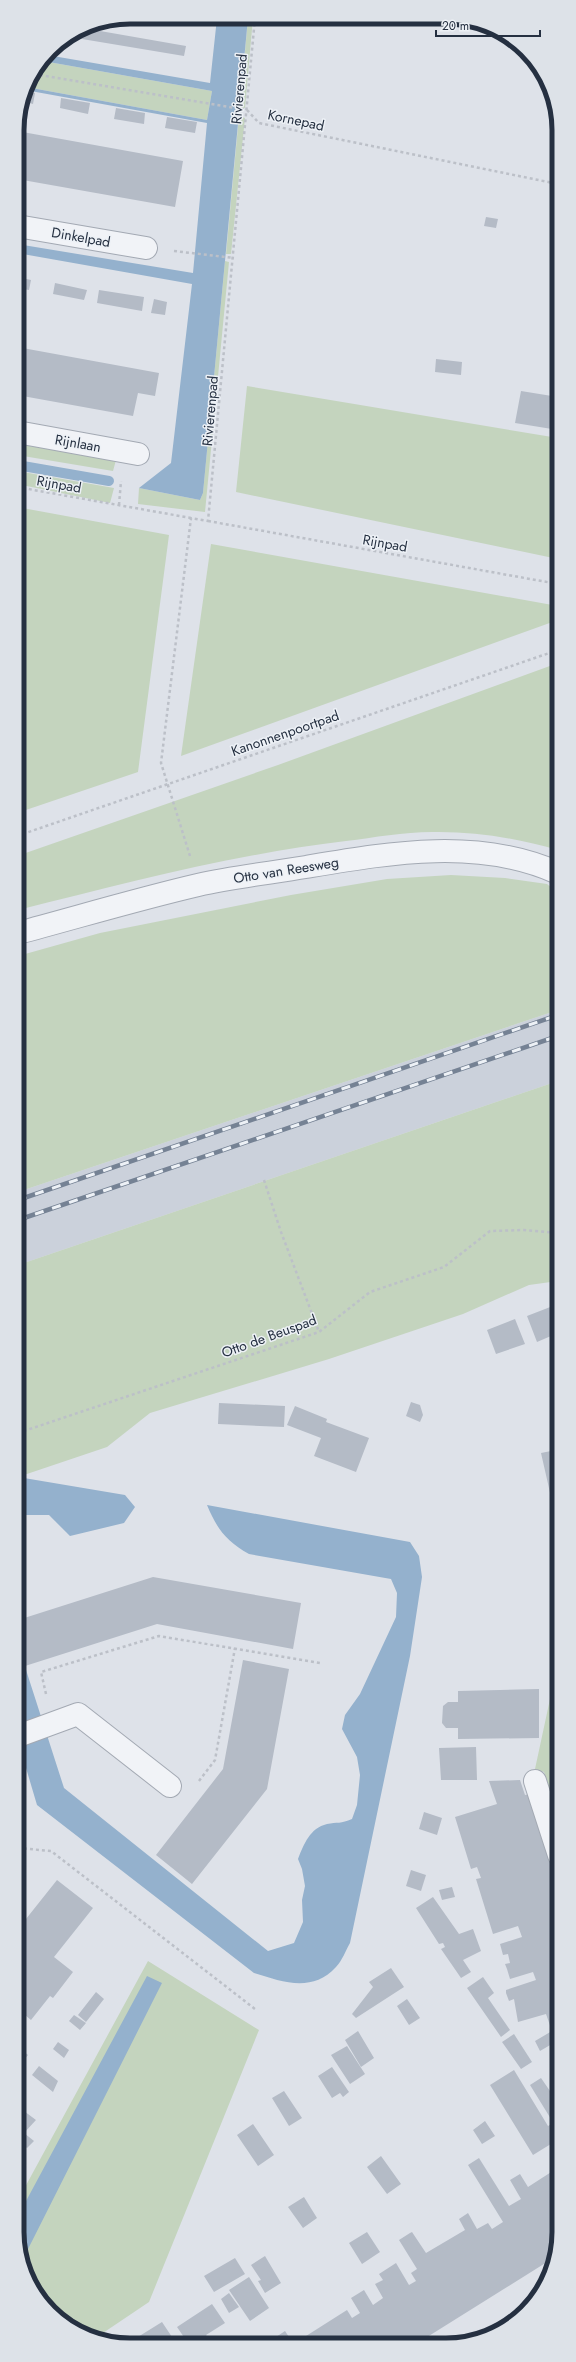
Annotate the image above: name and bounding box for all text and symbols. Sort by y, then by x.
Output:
scale bar [436,12,540,38]
text: 20 m [442,17,469,35]
street label: Rivierenpad [226,53,252,125]
street label: Kornepad [266,104,326,136]
street label: Dinkelpad [50,222,112,252]
street label: Rivierenpad [197,375,223,447]
street label: Rijnlaan [53,429,103,457]
street label: Rijnpad [35,470,83,498]
street label: Rijnpad [361,529,409,557]
street label: Kanonnenpoortpad [228,705,342,761]
street label: Otto van Reesweg [232,852,340,888]
street label: Otto de Beuspad [219,1310,319,1362]

